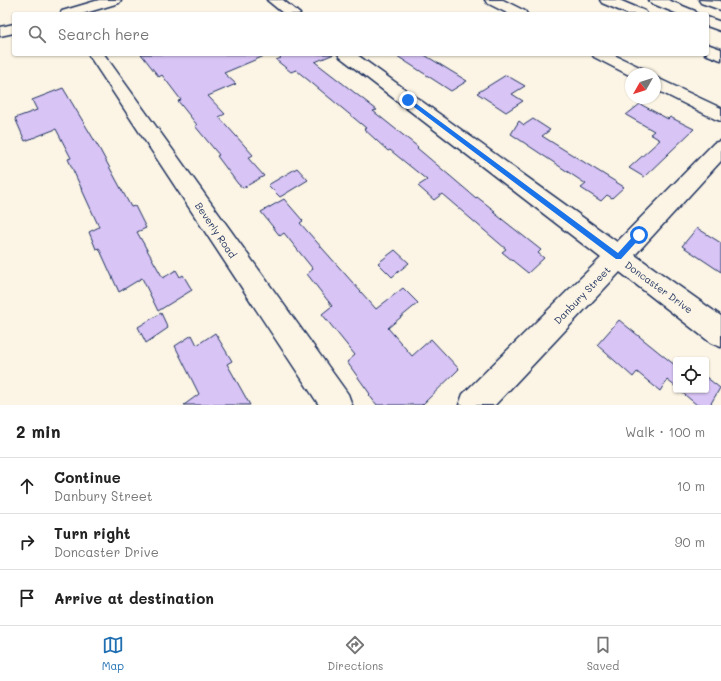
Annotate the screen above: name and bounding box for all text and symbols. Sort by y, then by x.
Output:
search box [12,12,709,56]
icon: search [26,23,48,45]
text: Search here [58,24,149,44]
north arrow [625,68,661,104]
route end [399,91,417,109]
street label: Beverly Road [192,199,240,261]
route start [630,226,648,244]
street label: Doncaster Drive [622,258,696,316]
street label: Danbury Street [551,263,613,327]
map controls [673,357,709,393]
button: locate [673,357,709,393]
text: 2 min [16,420,61,442]
text: Walk · 100 m [625,423,705,440]
text: Continue [54,467,121,487]
icon: ahead [16,475,38,497]
text: 10 m [677,477,705,494]
text: Danbury Street [54,487,152,504]
text: Turn right [54,523,131,543]
icon: right [16,531,38,553]
text: 90 m [675,533,705,550]
text: Doncaster Drive [54,543,159,560]
icon: arrive [16,587,38,609]
text: Arrive at destination [54,588,214,608]
tab: Map [102,634,124,673]
tab: Directions [327,634,383,673]
tab: Saved [587,634,619,673]

